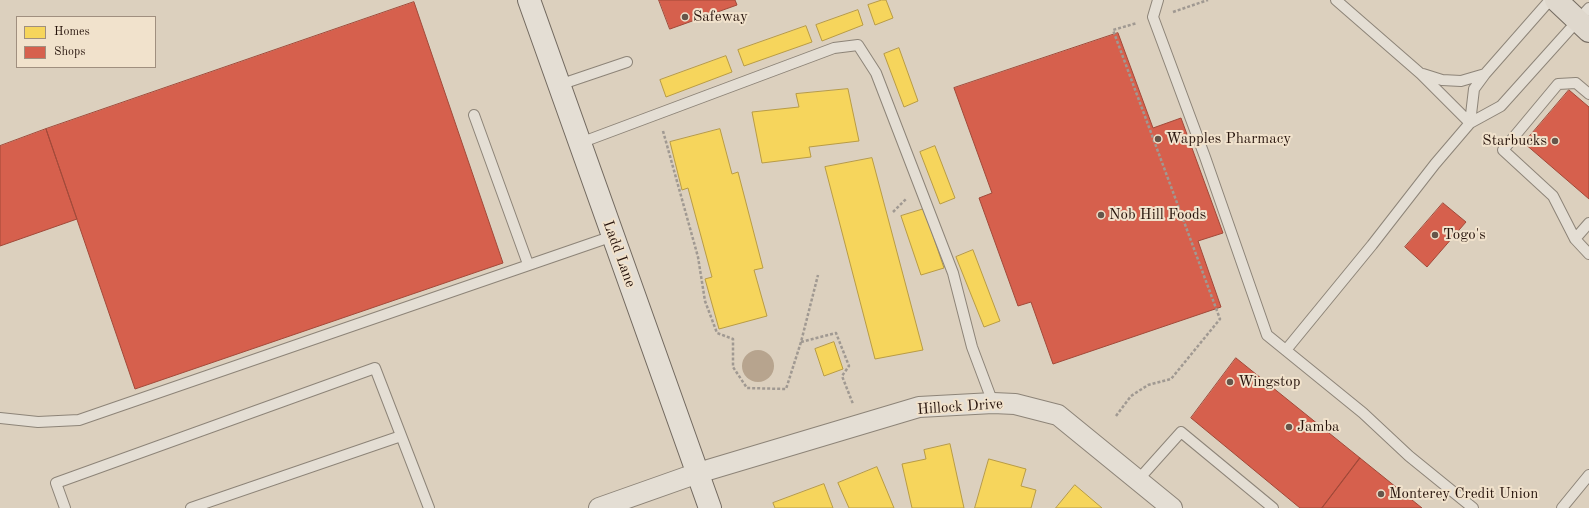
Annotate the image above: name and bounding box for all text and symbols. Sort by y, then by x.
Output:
place label: Safeway [693,8,748,26]
marker: Safeway [680,12,690,22]
legend [16,16,156,68]
text: Homes [54,26,90,38]
text: Shops [54,46,85,58]
place label: Wapples Pharmacy [1166,130,1291,148]
place label: Starbucks [1482,132,1547,150]
marker: Wapples Pharmacy [1153,134,1163,144]
marker: Starbucks [1550,136,1560,146]
place label: Nob Hill Foods [1109,206,1206,224]
marker: Nob Hill Foods [1096,210,1106,220]
street label: Ladd Lane [599,218,639,290]
place label: Togo's [1443,226,1486,244]
marker: Togo's [1430,230,1440,240]
place label: Wingstop [1238,373,1301,391]
marker: Wingstop [1225,377,1235,387]
street label: Hillock Drive [916,395,1004,419]
place label: Jamba [1297,418,1340,436]
marker: Jamba [1284,422,1294,432]
place label: Monterey Credit Union [1389,485,1538,503]
marker: Monterey Credit Union [1376,489,1386,499]

